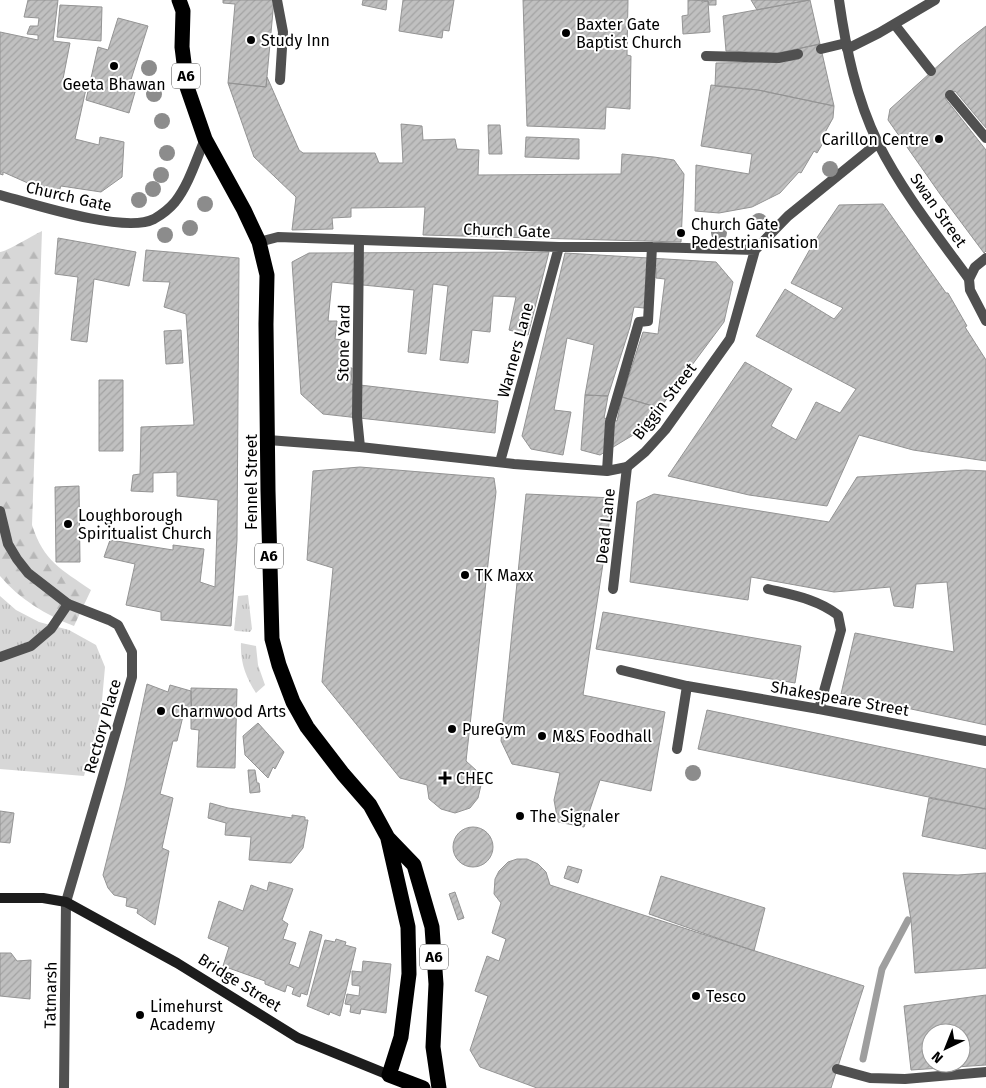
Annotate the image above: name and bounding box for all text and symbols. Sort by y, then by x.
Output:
place label: Baxter Gate Baptist Church [576,15,682,52]
marker: Baxter Gate Baptist Church [560,27,572,39]
place label: Study Inn [261,31,330,50]
marker: Study Inn [245,34,257,46]
marker: Geeta Bhawan [108,60,120,72]
road number: A6 [172,64,200,88]
place label: Geeta Bhawan [62,75,166,94]
place label: Carillon Centre [822,130,929,149]
marker: Carillon Centre [933,133,945,145]
street label: Swan Street [906,170,971,251]
street label: Church Gate [24,177,114,216]
place label: Church Gate Pedestrianisation [691,215,818,252]
street label: Church Gate [463,219,551,242]
marker: Church Gate Pedestrianisation [675,227,687,239]
street label: Warners Lane [494,300,537,400]
street label: Stone Yard [333,304,354,382]
street label: Biggin Street [628,359,700,444]
street label: Fennel Street [242,434,261,530]
street label: Dead Lane [592,487,619,565]
place label: Loughborough Spiritualist Church [78,506,212,543]
marker: Loughborough Spiritualist Church [62,518,74,530]
road number: A6 [255,544,283,568]
place label: TK Maxx [475,566,534,585]
marker: TK Maxx [459,569,471,581]
street label: Rectory Place [80,677,125,776]
street label: Shakespeare Street [769,677,911,720]
place label: Charnwood Arts [171,702,286,721]
marker: Charnwood Arts [155,705,167,717]
place label: PureGym [462,720,526,739]
marker: PureGym [446,723,458,735]
place label: M&S Foodhall [552,727,652,746]
marker: M&S Foodhall [536,730,548,742]
place label: CHEC [456,769,493,788]
marker: CHEC [438,771,452,785]
place label: The Signaler [530,807,620,826]
marker: The Signaler [514,810,526,822]
road number: A6 [420,944,448,970]
street label: Bridge Street [195,949,285,1016]
street label: Tatmarsh [40,961,61,1029]
place label: Tesco [706,987,746,1006]
marker: Tesco [690,990,702,1002]
place label: Limehurst Academy [150,997,223,1034]
marker: Limehurst Academy [134,1009,146,1021]
north arrow [921,1023,971,1073]
text: N [928,1048,947,1067]

